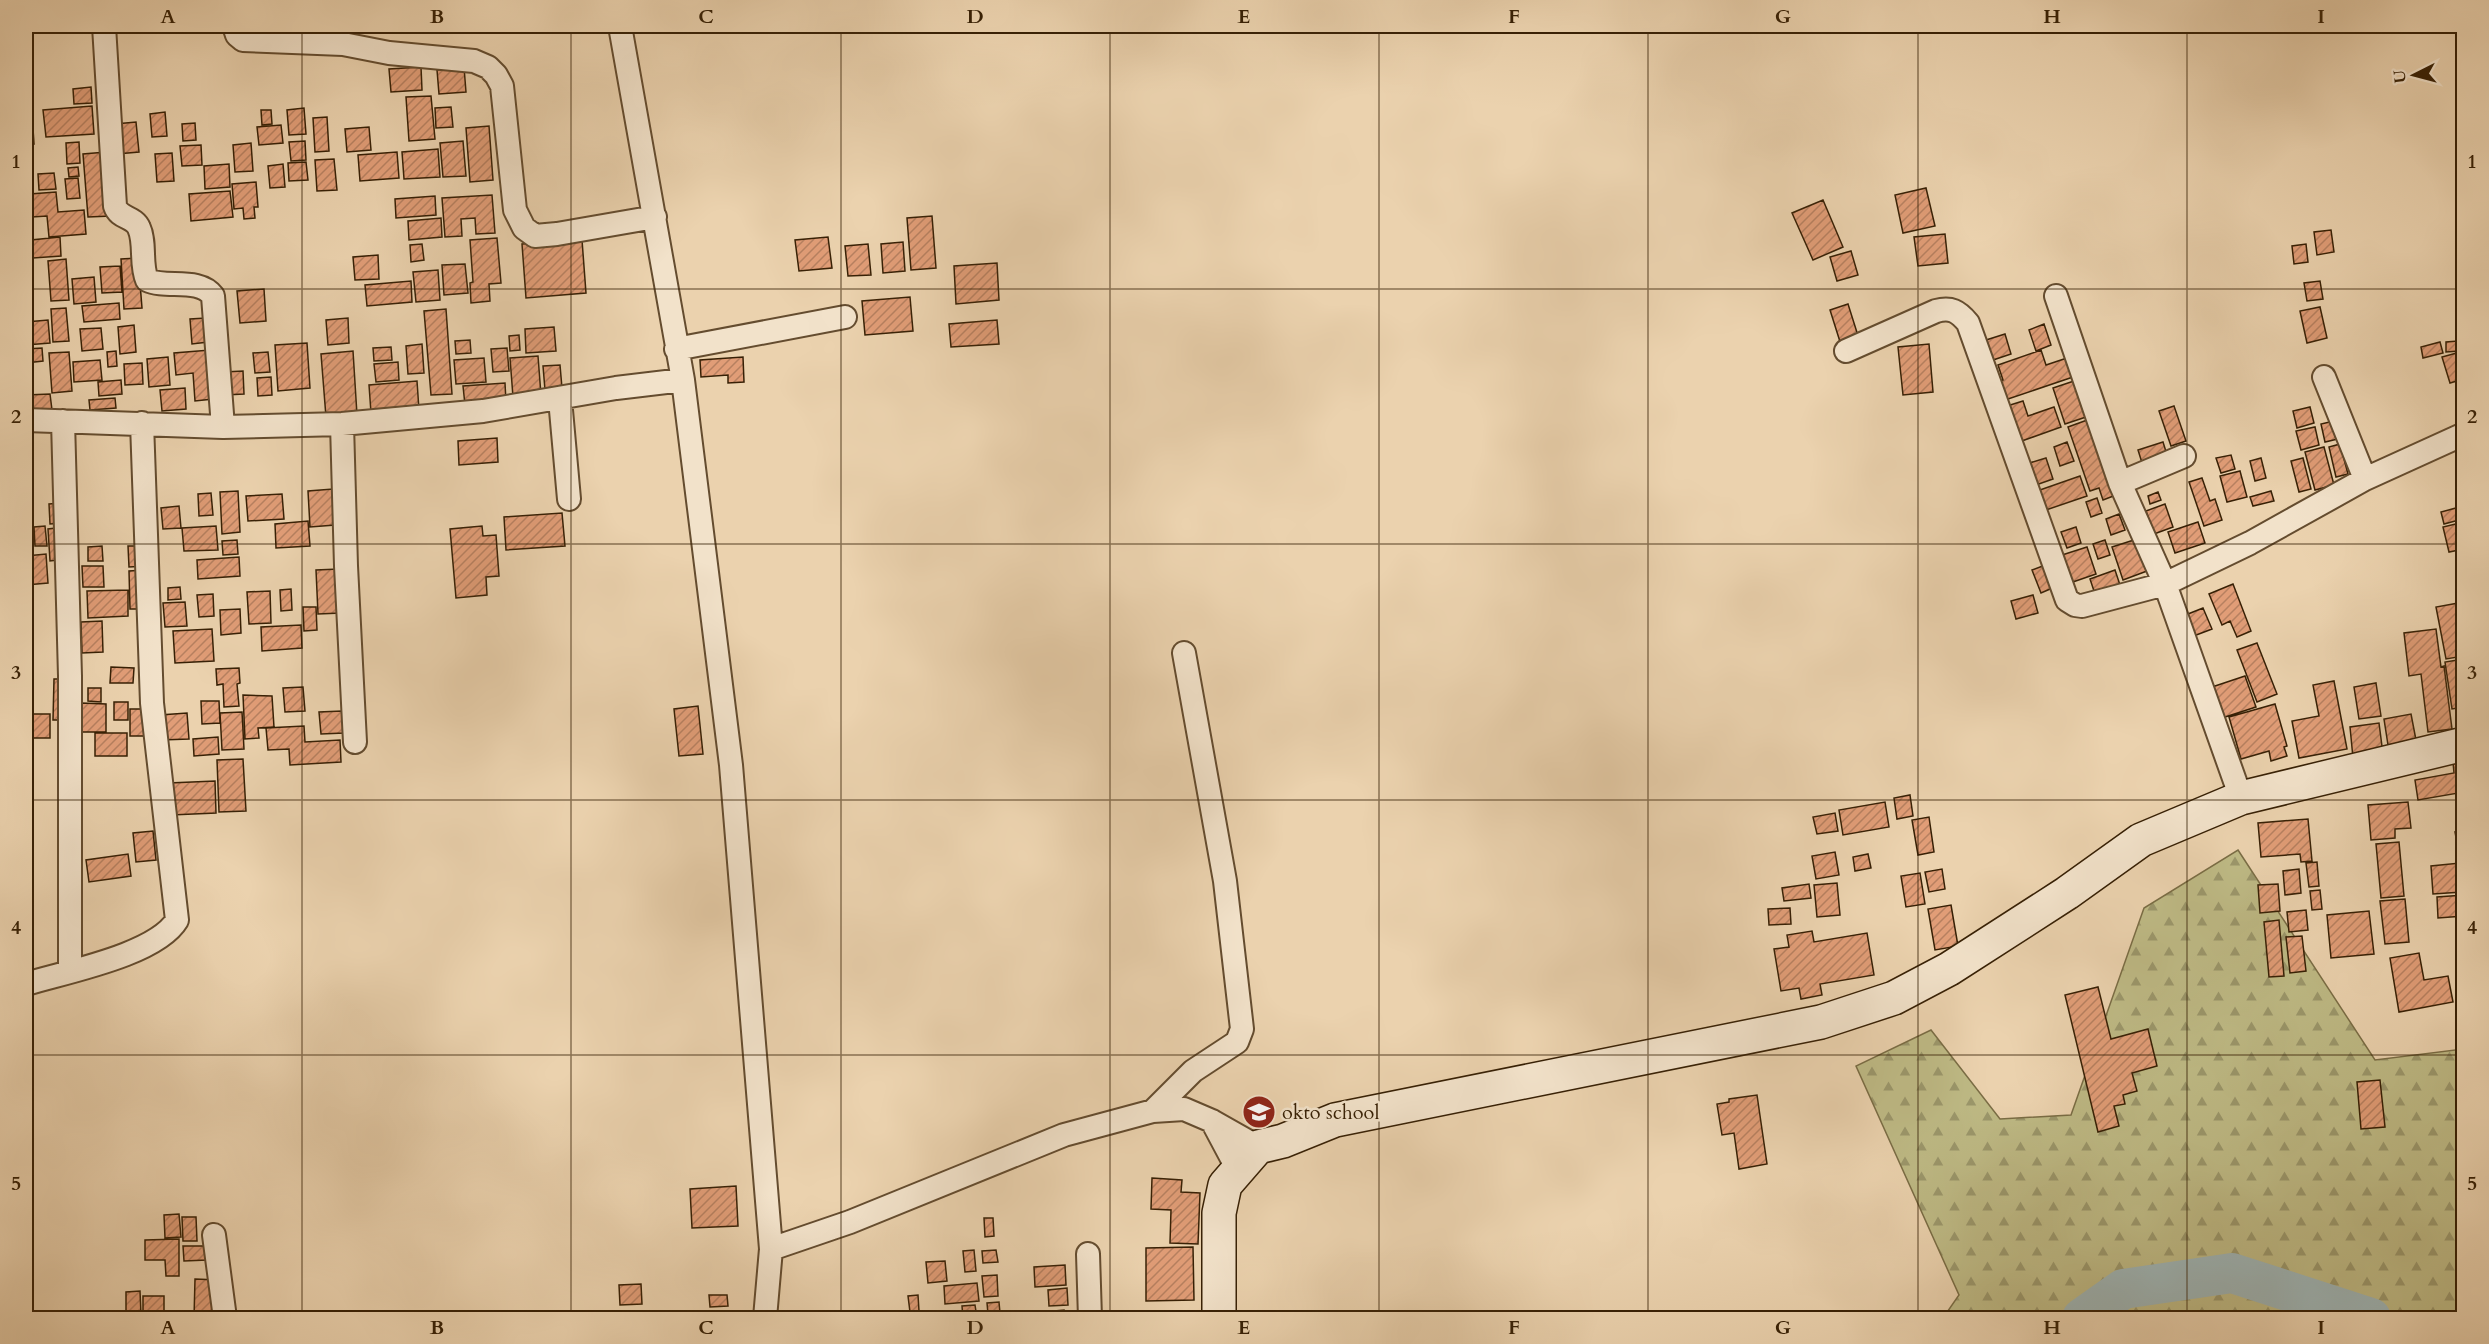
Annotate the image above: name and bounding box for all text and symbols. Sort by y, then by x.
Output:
text: A [160,3,176,30]
text: B [430,3,444,30]
text: C [698,3,714,30]
text: D [966,3,984,30]
text: E [1238,3,1250,30]
text: F [1508,3,1520,30]
text: G [1775,3,1791,30]
text: H [2043,3,2061,30]
text: I [2317,3,2325,30]
north arrow [2384,45,2444,105]
text: U [2388,69,2412,84]
text: 1 [11,148,21,175]
text: 1 [2467,148,2477,175]
text: 2 [11,403,21,430]
text: 2 [2467,403,2477,430]
text: 3 [11,659,21,686]
text: 3 [2467,659,2477,686]
text: 4 [11,914,21,941]
text: 4 [2467,914,2477,941]
school or university icon: okto school [1241,1094,1277,1130]
place label: okto school [1282,1099,1380,1126]
text: 5 [11,1170,21,1197]
text: 5 [2467,1170,2477,1197]
text: A [160,1314,176,1341]
text: B [430,1314,444,1341]
text: C [698,1314,714,1341]
text: D [966,1314,984,1341]
text: E [1238,1314,1250,1341]
text: F [1508,1314,1520,1341]
text: G [1775,1314,1791,1341]
text: H [2043,1314,2061,1341]
text: I [2317,1314,2325,1341]

